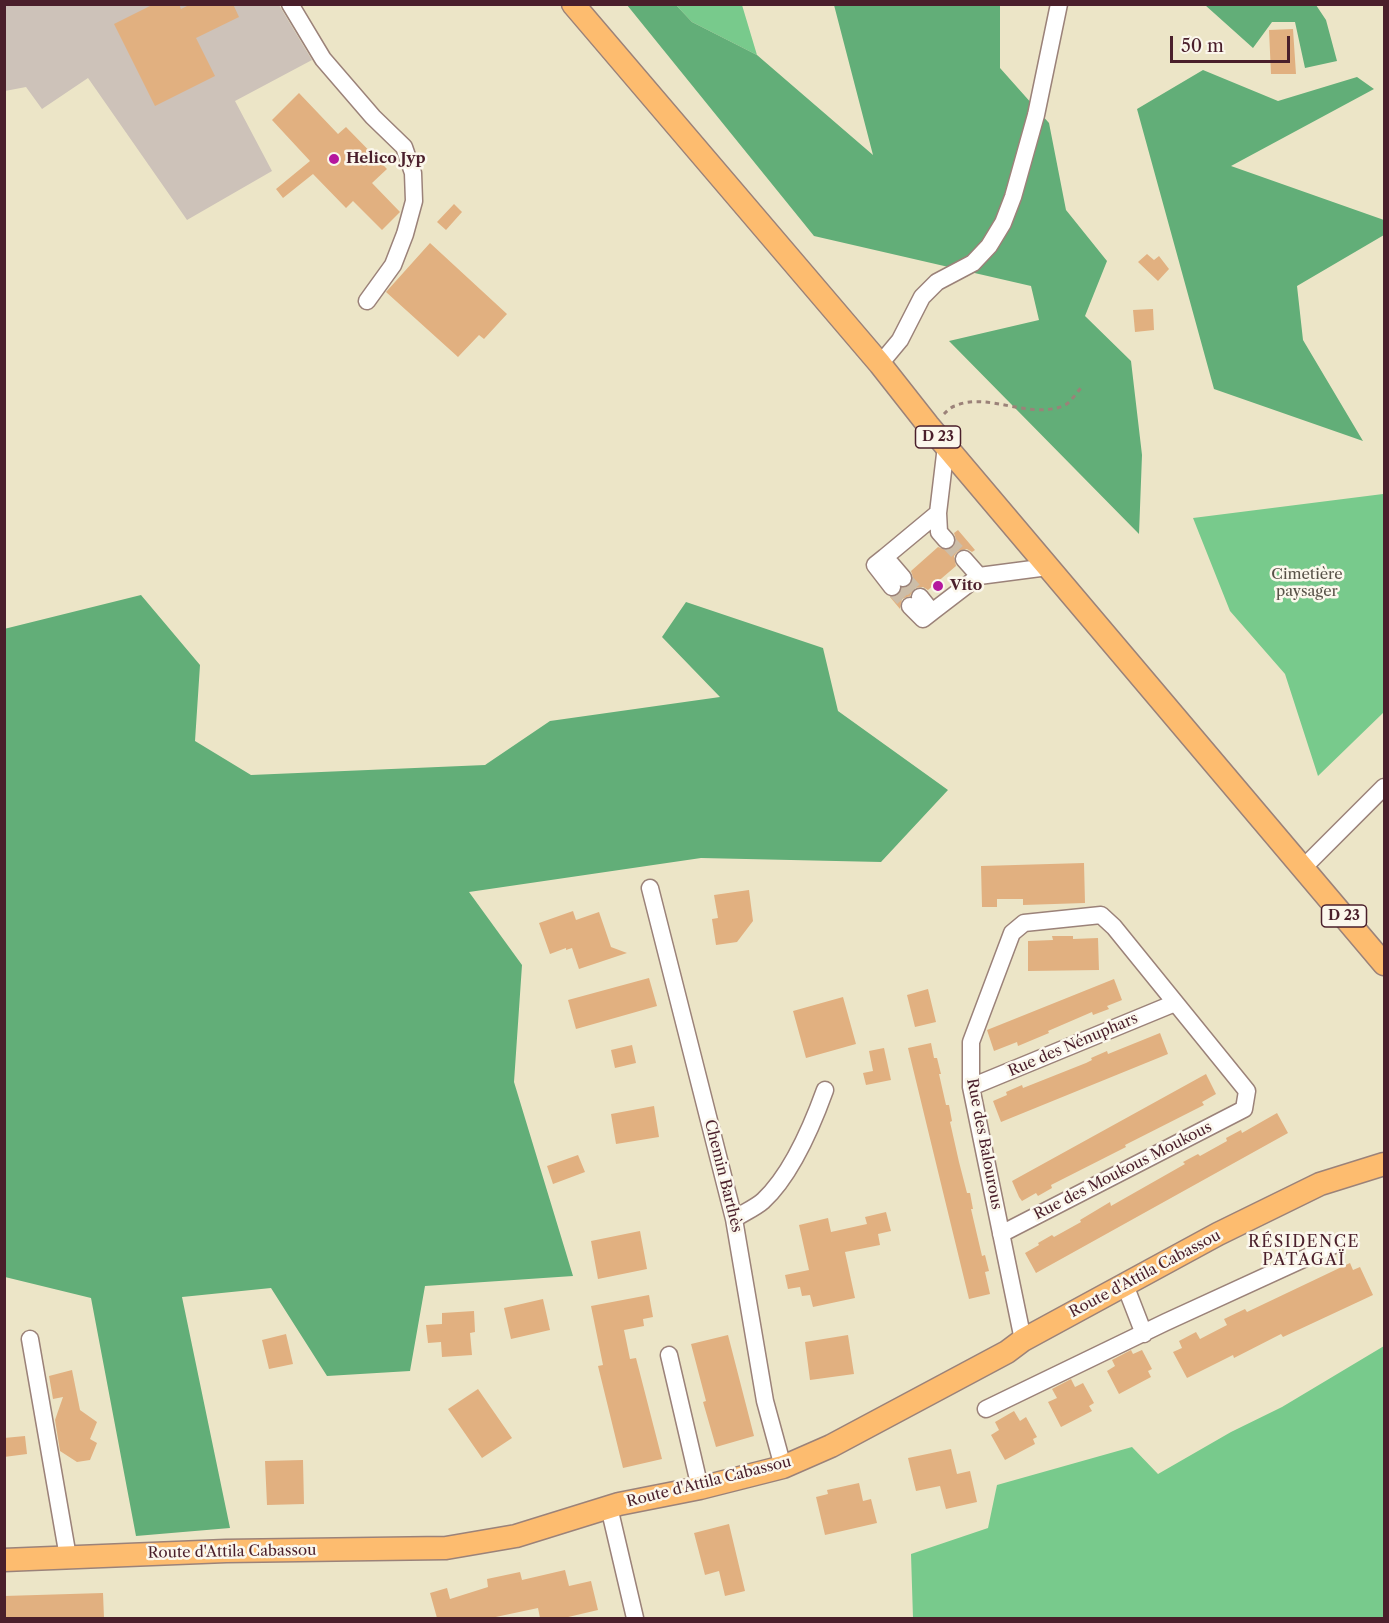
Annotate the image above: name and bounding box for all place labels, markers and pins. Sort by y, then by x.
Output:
place label: Helico Jyp [346,150,426,168]
marker: Helico Jyp [327,152,341,166]
place label: Vito [950,577,982,595]
marker: Vito [931,579,945,593]

